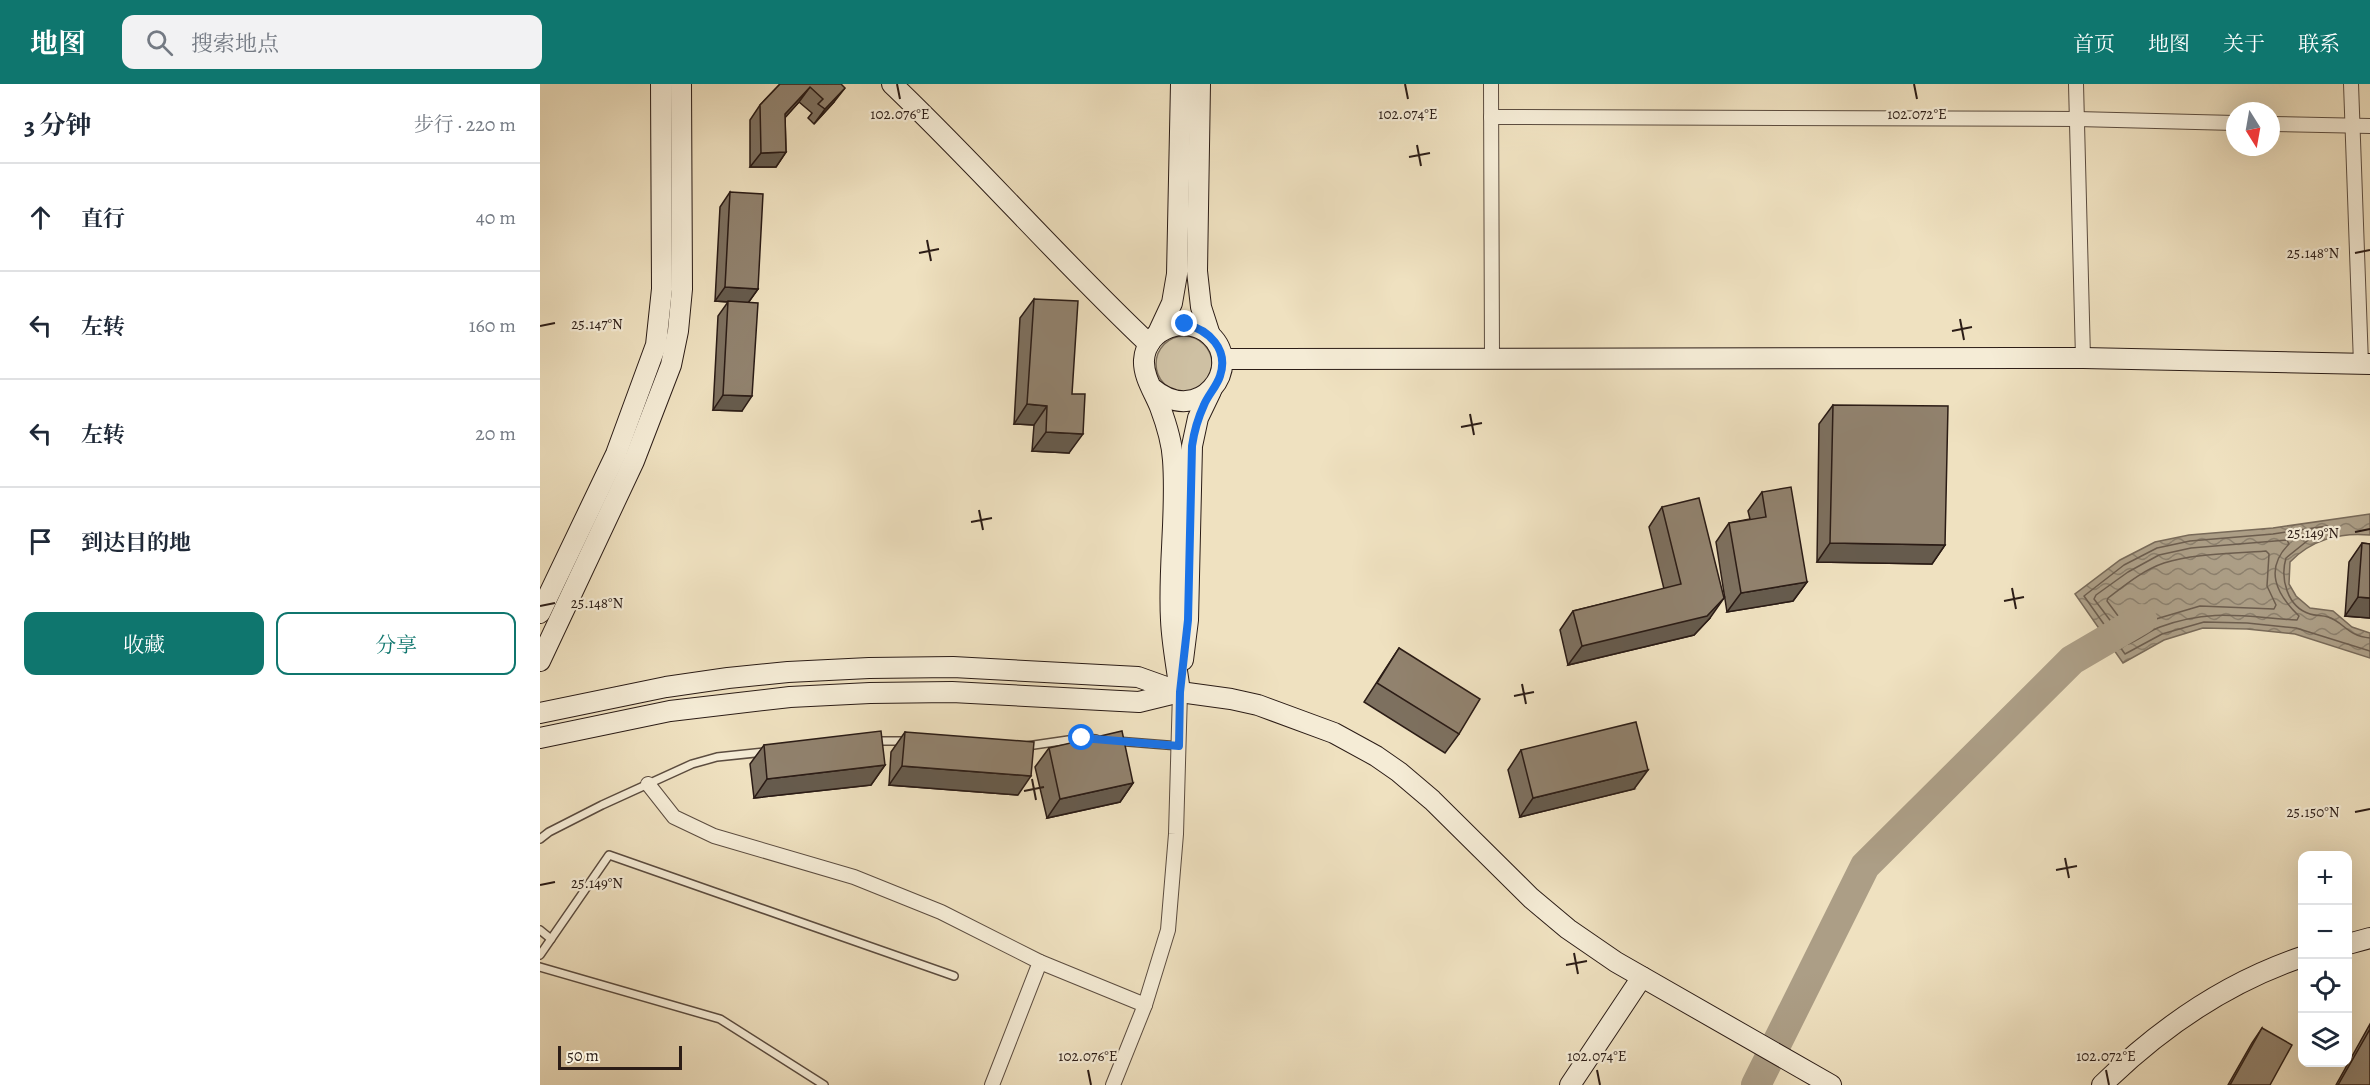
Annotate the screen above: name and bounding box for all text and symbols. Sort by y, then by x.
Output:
search box [122,15,542,69]
text: 地图 [30,25,86,63]
icon: search [143,26,176,59]
text: 搜索地点 [191,29,279,59]
text: 首页 [2073,30,2115,58]
text: 地图 [2148,30,2190,58]
text: 关于 [2223,30,2265,58]
text: 联系 [2298,30,2340,58]
north arrow [2226,102,2280,156]
text: 102.076°E [870,104,930,124]
text: 102.074°E [1378,104,1438,124]
text: 102.072°E [1887,104,1947,124]
text: 3 分钟 [24,108,92,143]
text: 步行 · 220 m [414,111,516,138]
icon: ahead [24,201,57,234]
text: 直行 [81,204,125,234]
text: 40 m [476,204,516,231]
text: 25.148°N [2287,243,2340,263]
icon: left [24,309,57,342]
route end [1171,310,1197,336]
text: 左转 [81,312,125,342]
text: 160 m [469,312,516,339]
text: 25.147°N [571,314,623,334]
icon: left [24,417,57,450]
text: 左转 [81,420,125,450]
text: 20 m [475,420,516,447]
text: 25.149°N [2287,523,2339,543]
icon: arrive [24,525,57,558]
text: 到达目的地 [81,528,191,558]
text: 25.148°N [571,593,624,613]
button: 收藏 [24,612,264,675]
button: 分享 [276,612,516,675]
route start [1068,724,1094,750]
text: 25.150°N [2286,802,2340,822]
map controls [2298,851,2352,1067]
button: + [2298,851,2352,905]
text: 25.149°N [571,873,623,893]
button: − [2298,905,2352,959]
button: locate [2298,959,2352,1013]
button: layers [2298,1013,2352,1067]
scale bar [558,1043,682,1070]
text: 50 m [567,1045,599,1067]
text: 102.076°E [1058,1046,1118,1066]
text: 102.074°E [1567,1046,1627,1066]
text: 102.072°E [2076,1046,2136,1066]

